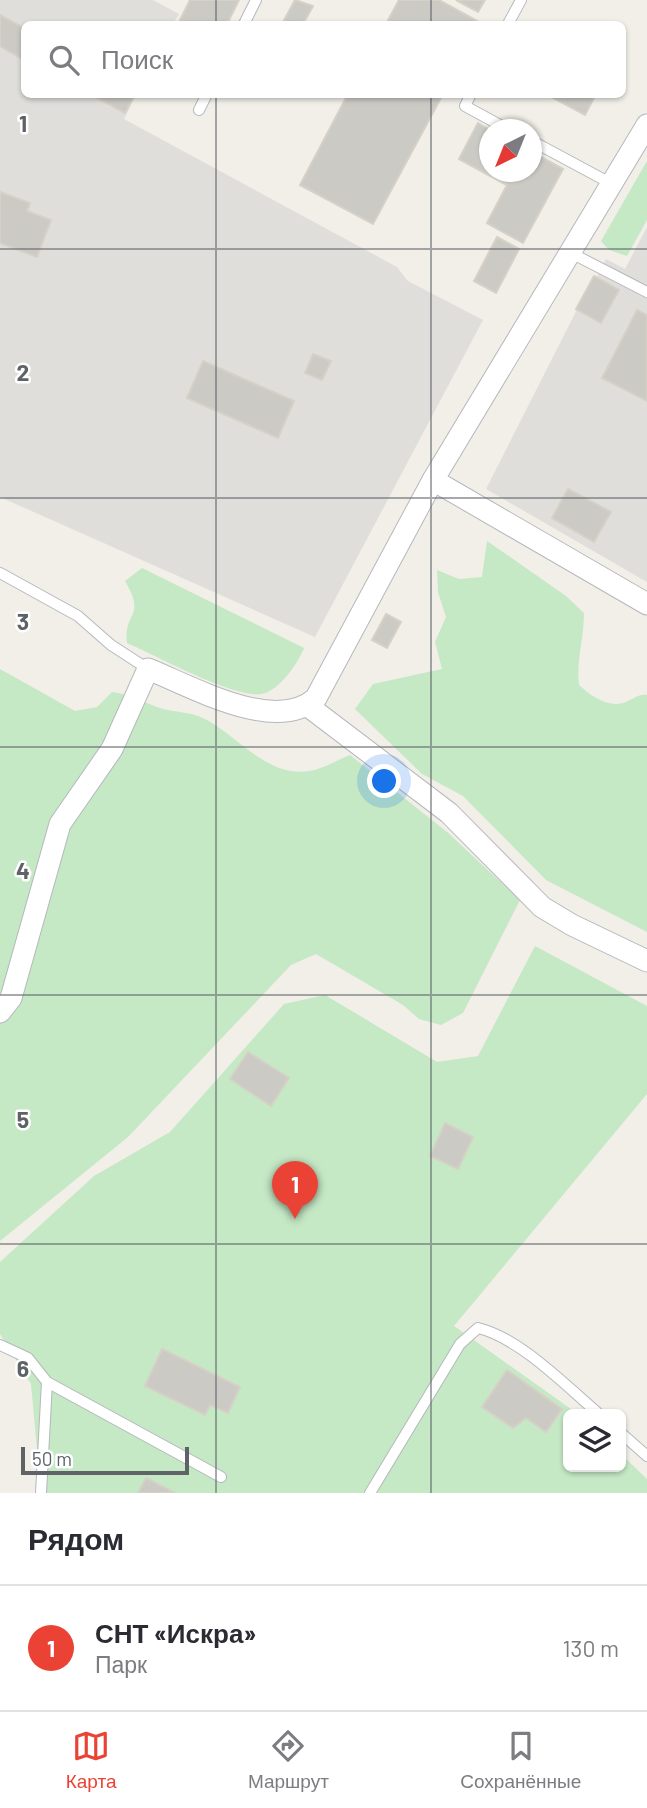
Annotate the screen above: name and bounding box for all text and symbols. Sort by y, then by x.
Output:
search box [21,21,626,98]
icon: search [45,41,83,79]
text: Поиск [101,43,173,74]
text: 1 [19,109,27,137]
north arrow [479,119,542,182]
text: 2 [17,358,29,386]
text: 3 [17,607,29,635]
your location [367,764,401,798]
text: 4 [16,856,30,884]
text: 5 [17,1105,29,1133]
pin: 1 [272,1161,318,1219]
text: 6 [17,1354,29,1382]
map controls [563,1409,626,1472]
button: layers [563,1409,626,1472]
scale bar [21,1444,189,1476]
text: 50 m [32,1447,72,1470]
text: Рядом [28,1520,124,1556]
text: СНТ «Искра» [95,1617,257,1648]
text: 1 [47,1634,55,1662]
text: 130 m [562,1634,619,1662]
text: Парк [95,1650,147,1678]
tab: Карта [66,1727,117,1793]
tab: Маршрут [248,1727,329,1793]
tab: Сохранённые [460,1727,581,1793]

